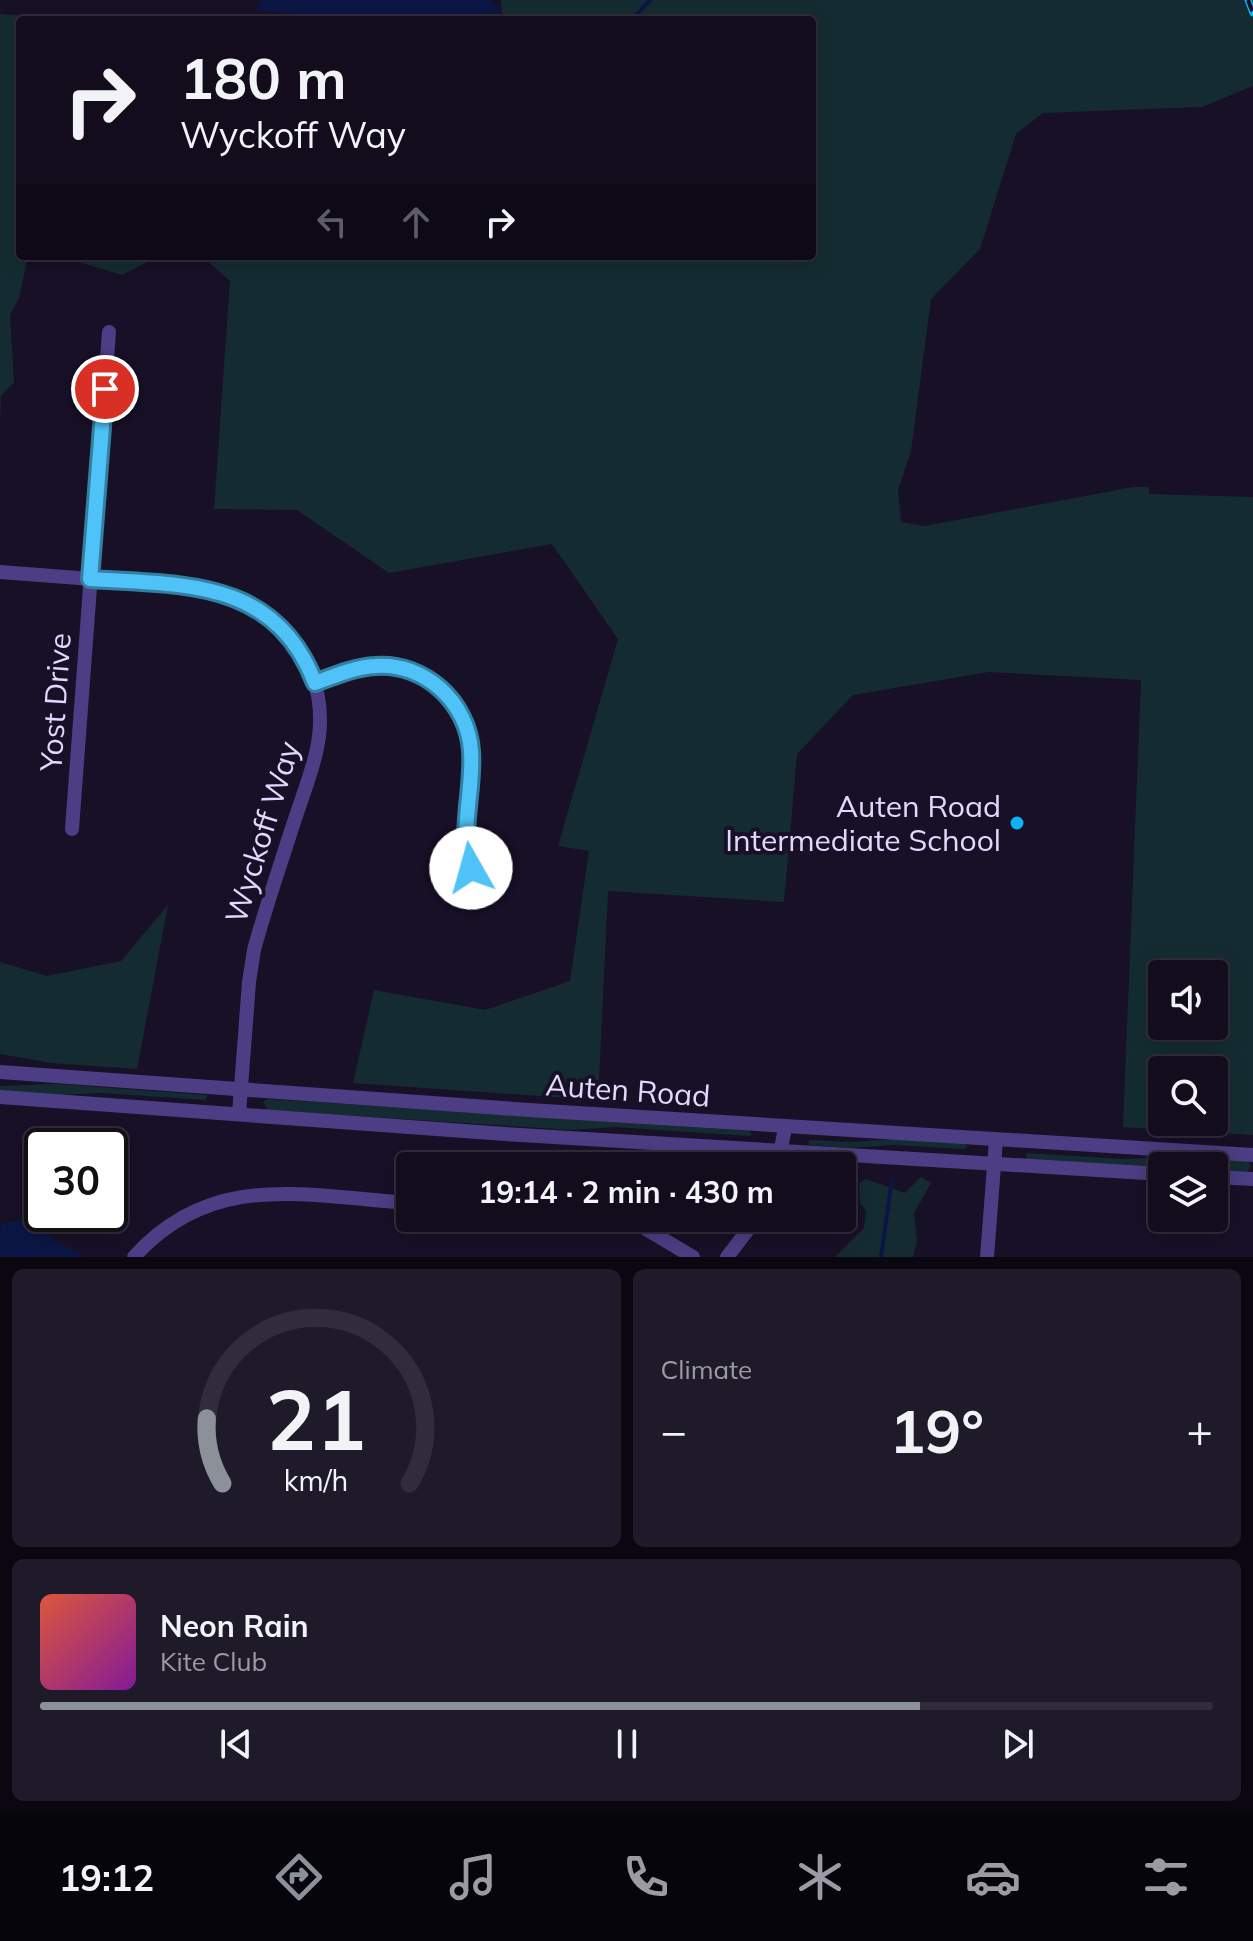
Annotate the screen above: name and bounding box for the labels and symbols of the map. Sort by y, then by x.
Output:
pin [71,355,139,423]
street label: Yost Drive [31,632,79,773]
street label: Wyckoff Way [216,736,308,928]
place label: Auten Road Intermediate School [725,787,1001,859]
marker: Auten Road Intermediate School [1008,814,1026,832]
position arrow [429,826,513,910]
street label: Auten Road [544,1065,712,1115]
speed limit sign: 30 [24,1128,128,1232]

